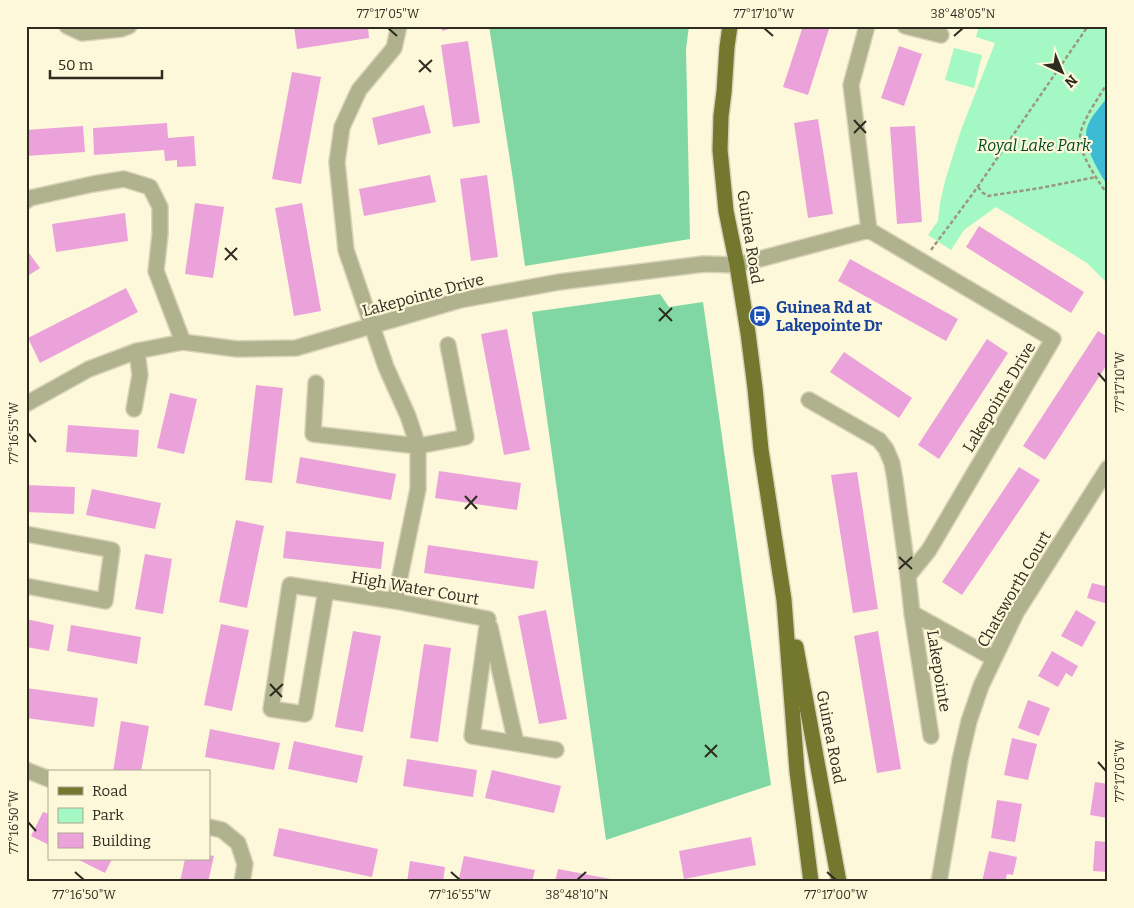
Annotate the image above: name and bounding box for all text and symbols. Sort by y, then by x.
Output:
text: 77°17'05"W [357,7,420,21]
text: 77°17'10"W [734,7,795,21]
text: 38°48'05"N [931,7,996,21]
scale bar [50,48,162,80]
north arrow [1036,48,1086,98]
text: 50 m [58,56,94,74]
text: N [1061,71,1080,91]
park label: Royal Lake Park [977,136,1091,155]
street label: Guinea Road [733,189,767,286]
street label: Lakepointe Drive [360,270,486,320]
place label: Guinea Rd at Lakepointe Dr [776,298,883,335]
bus stop icon: Guinea Rd at Lakepointe Dr [748,304,772,328]
street label: Lakepointe Drive [959,338,1039,456]
text: 77°17'10"W [1113,351,1127,412]
text: 77°16'55"W [7,401,21,464]
street label: Chatsworth Court [973,527,1055,650]
street label: High Water Court [350,567,481,609]
street label: Lakepointe [923,629,955,713]
street label: Guinea Road [813,689,849,786]
text: 77°17'05"W [1113,739,1127,802]
legend [48,770,210,860]
text: Road [92,782,127,800]
text: 77°16'50"W [7,790,21,854]
text: Park [92,806,124,824]
text: Building [92,832,151,850]
text: 77°16'50"W [52,888,116,902]
text: 77°16'55"W [429,888,492,902]
text: 38°48'10"N [546,888,609,902]
text: 77°17'00"W [804,888,869,902]

